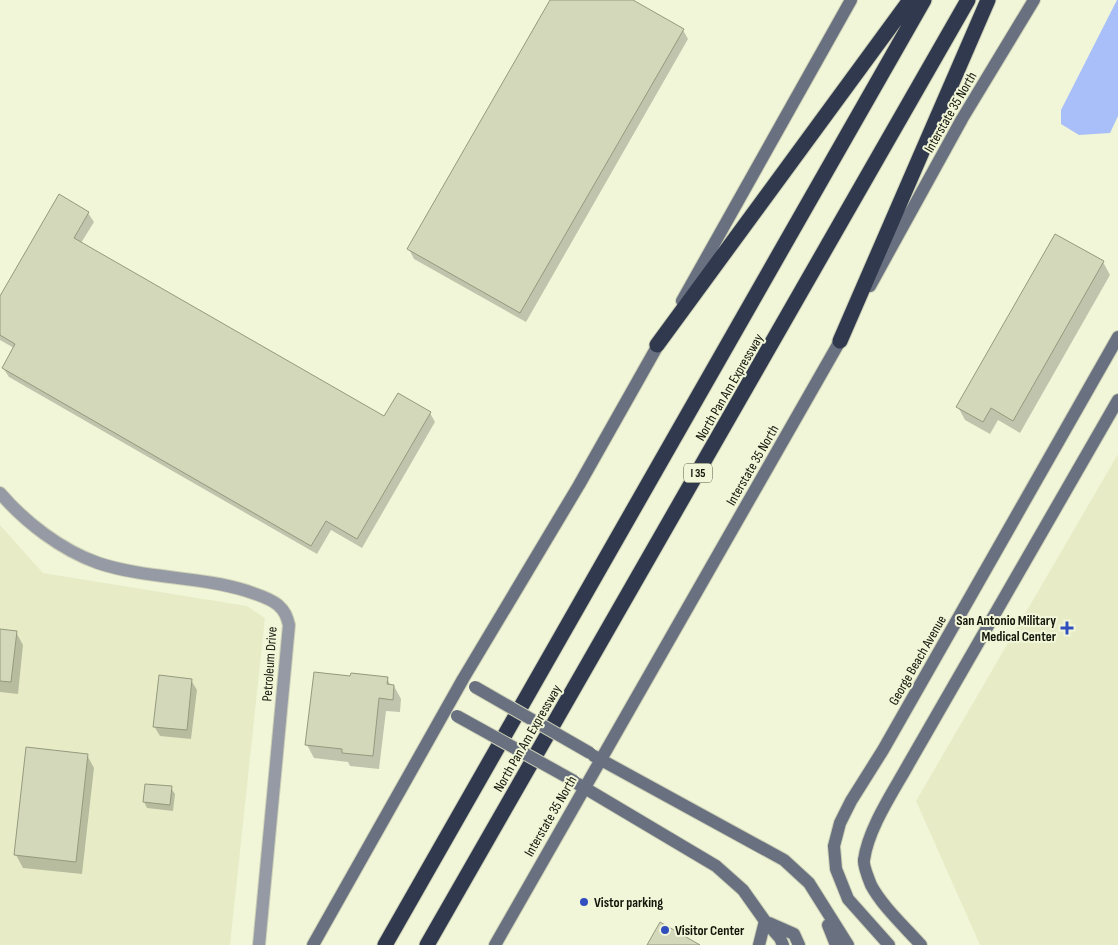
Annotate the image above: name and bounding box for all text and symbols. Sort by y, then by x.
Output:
street label: Interstate 35 North [921,69,980,156]
street label: North Pan Am Expressway [692,330,767,444]
street label: Interstate 35 North [723,422,782,509]
road number: I 35 [684,463,712,482]
street label: George Beach Avenue [885,612,950,708]
place label: San Antonio Military Medical Center [956,612,1057,645]
marker: San Antonio Military Medical Center [1060,621,1074,635]
street label: Petroleum Drive [258,626,281,702]
street label: North Pan Am Expressway [490,681,565,795]
street label: Interstate 35 North [521,773,580,860]
place label: Vistor parking [594,894,663,911]
marker: Vistor parking [578,896,590,908]
place label: Visitor Center [675,922,745,939]
marker: Visitor Center [659,924,671,936]

